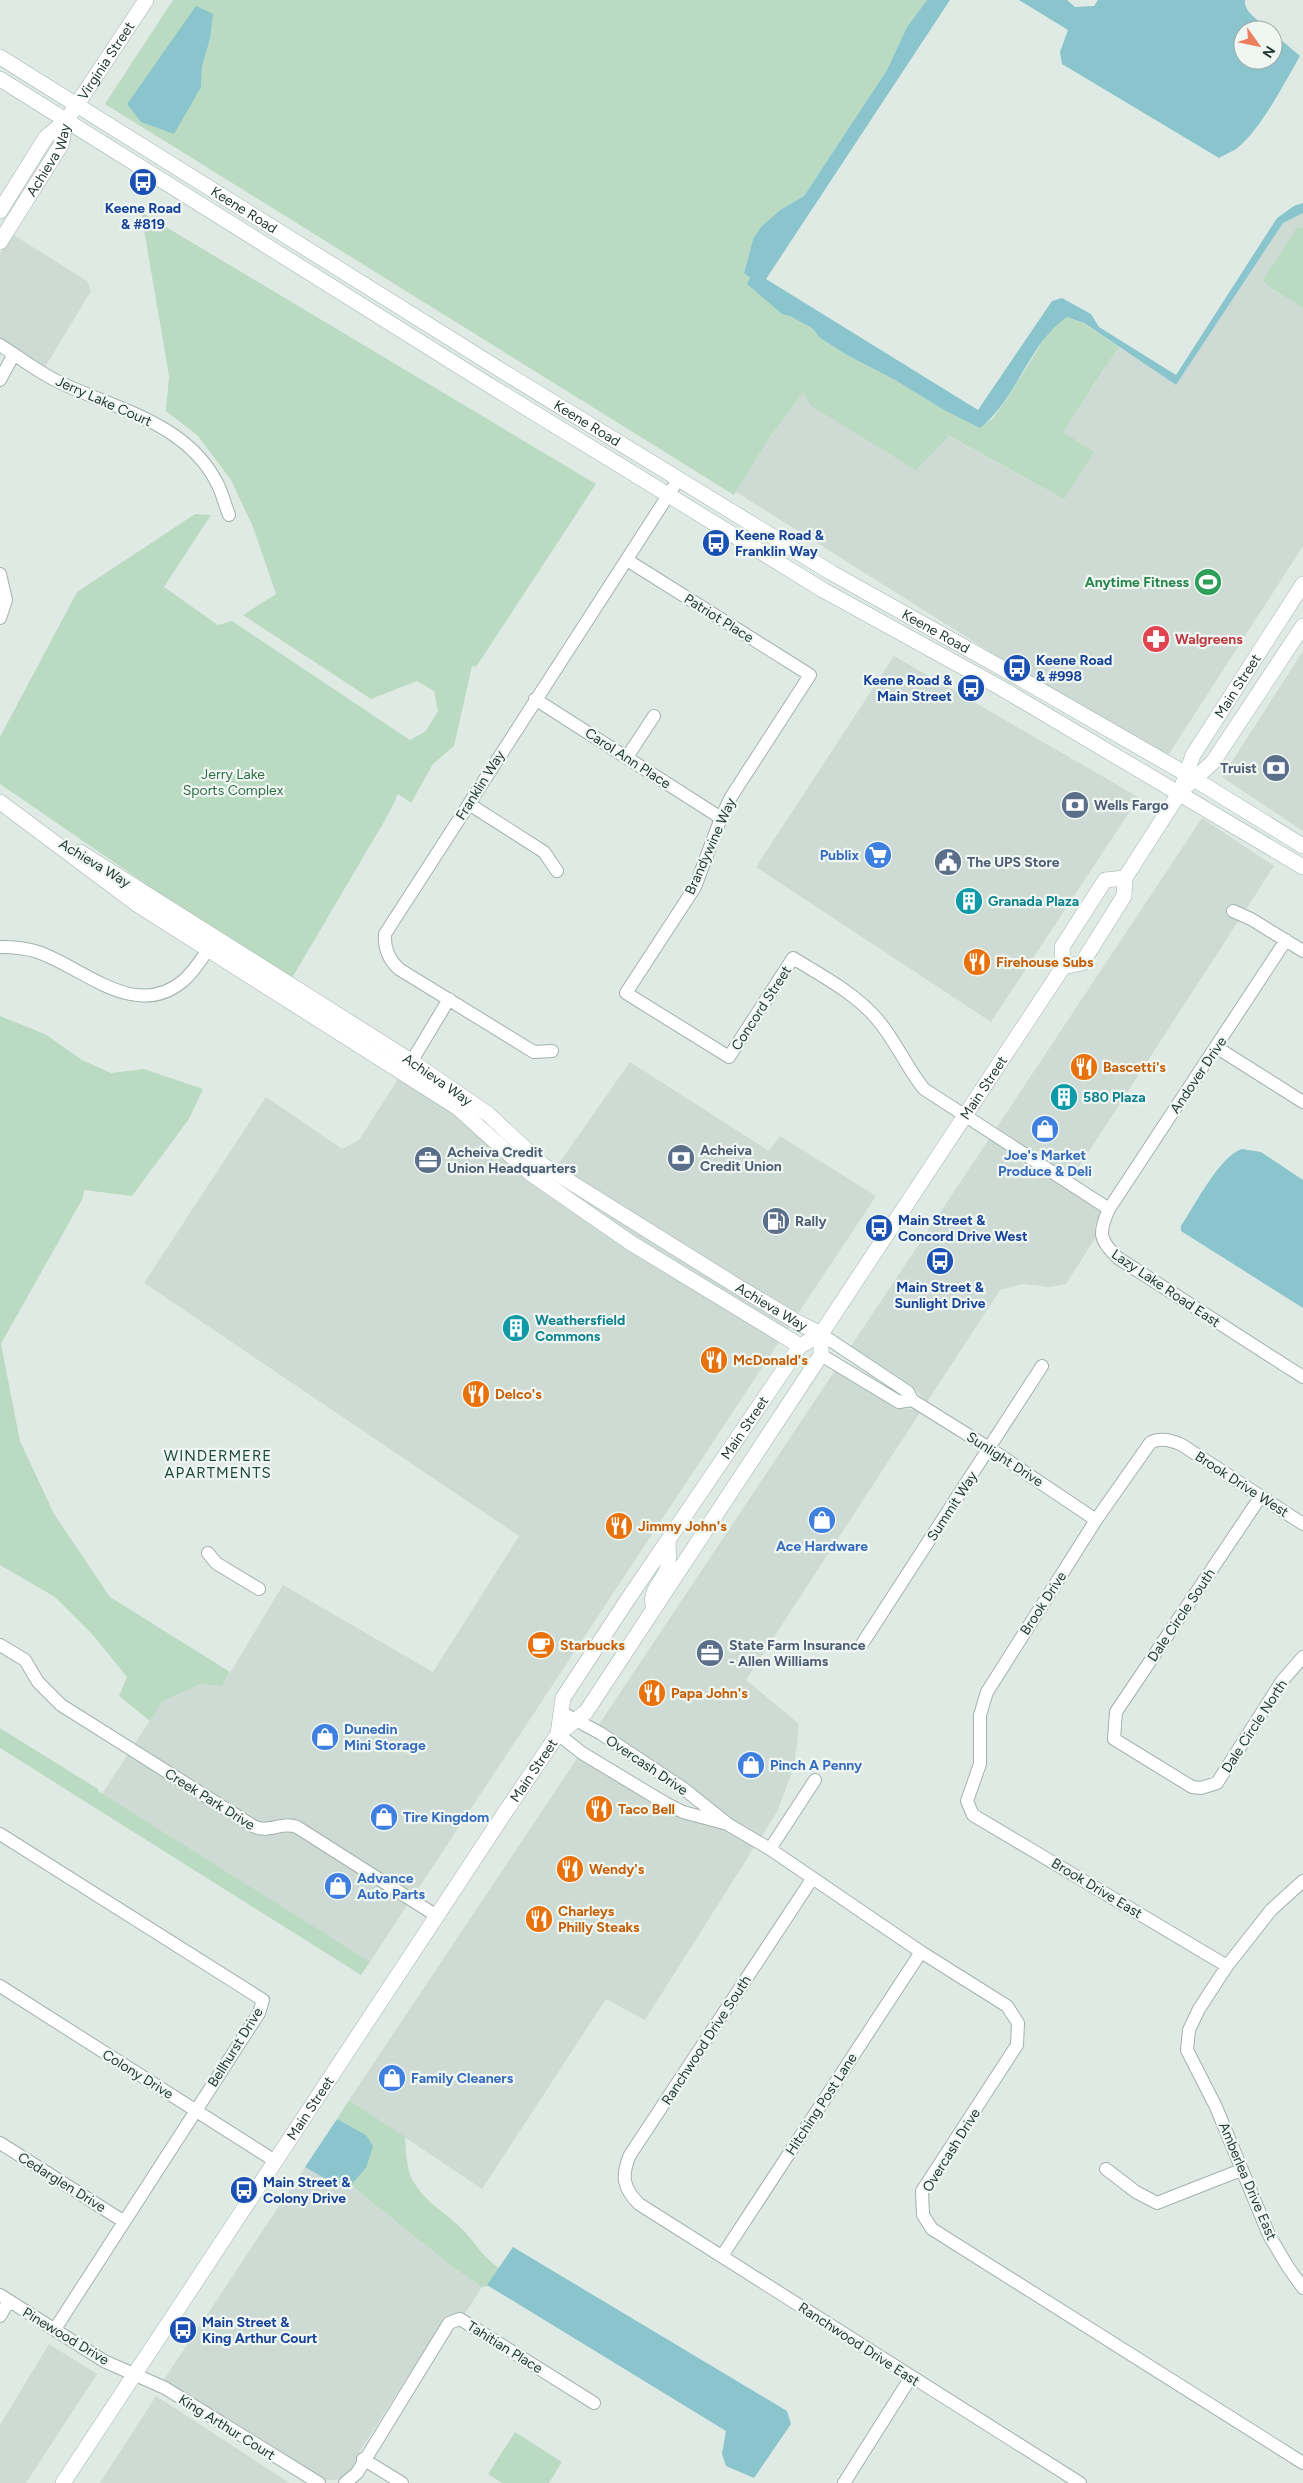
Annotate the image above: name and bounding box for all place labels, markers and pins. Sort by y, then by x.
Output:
bus stop icon: Keene Road & #819 [128,167,158,197]
place label: Keene Road & #819 [105,200,181,233]
place label: Keene Road & Franklin Way [735,527,825,560]
bus stop icon: Keene Road & Franklin Way [701,528,731,558]
sports icon: Anytime Fitness [1193,567,1223,597]
place label: Anytime Fitness [1085,574,1189,591]
pharmacy icon: Walgreens [1141,624,1171,654]
place label: Walgreens [1175,631,1243,648]
place label: Keene Road & #998 [1036,652,1112,685]
bus stop icon: Keene Road & #998 [1002,653,1032,683]
place label: Keene Road & Main Street [863,672,953,705]
bus stop icon: Keene Road & Main Street [956,673,986,703]
bank icon: Truist [1261,753,1291,783]
place label: Truist [1220,760,1257,777]
bank icon: Wells Fargo [1060,790,1090,820]
place label: Wells Fargo [1094,797,1169,814]
supermarket icon: Publix [863,840,893,870]
place label: Publix [820,847,859,864]
public building icon: The UPS Store [933,847,963,877]
place label: The UPS Store [967,854,1060,871]
building icon: Granada Plaza [954,886,984,916]
place label: Granada Plaza [988,893,1079,910]
restaurant icon: Firehouse Subs [962,947,992,977]
place label: Firehouse Subs [996,954,1094,971]
restaurant icon: Bascetti's [1069,1052,1099,1082]
place label: Bascetti's [1103,1059,1166,1076]
building icon: 580 Plaza [1049,1082,1079,1112]
place label: 580 Plaza [1083,1089,1146,1106]
shop icon: Joe's Market Produce & Deli [1030,1114,1060,1144]
place label: Acheiva Credit Union [700,1142,782,1175]
bank icon: Acheiva Credit Union [666,1143,696,1173]
place label: Acheiva Credit Union Headquarters [447,1144,577,1177]
office icon: Acheiva Credit Union Headquarters [413,1145,443,1175]
place label: Joe's Market Produce & Deli [998,1147,1092,1180]
fuel station icon: Rally [761,1206,791,1236]
place label: Main Street & Concord Drive West [898,1212,1028,1245]
place label: Rally [795,1213,827,1230]
bus stop icon: Main Street & Concord Drive West [864,1213,894,1243]
bus stop icon: Main Street & Sunlight Drive [925,1246,955,1276]
place label: Main Street & Sunlight Drive [895,1279,986,1312]
place label: Weathersfield Commons [535,1312,625,1345]
building icon: Weathersfield Commons [501,1313,531,1343]
restaurant icon: McDonald's [699,1345,729,1375]
place label: McDonald's [733,1352,808,1369]
restaurant icon: Delco's [461,1379,491,1409]
place label: Delco's [495,1386,542,1403]
shop icon: Ace Hardware [807,1505,837,1535]
restaurant icon: Jimmy John's [604,1511,634,1541]
place label: Jimmy John's [638,1518,727,1535]
place label: Ace Hardware [776,1538,868,1555]
cafe icon: Starbucks [526,1630,556,1660]
place label: Starbucks [560,1637,625,1654]
place label: State Farm Insurance - Allen Williams [729,1637,866,1670]
office icon: State Farm Insurance - Allen Williams [695,1638,725,1668]
restaurant icon: Papa John's [637,1678,667,1708]
place label: Papa John's [671,1685,748,1702]
place label: Dunedin Mini Storage [344,1721,426,1754]
shop icon: Dunedin Mini Storage [310,1722,340,1752]
shop icon: Pinch A Penny [736,1750,766,1780]
place label: Pinch A Penny [770,1757,863,1774]
restaurant icon: Taco Bell [584,1794,614,1824]
place label: Taco Bell [618,1801,675,1818]
shop icon: Tire Kingdom [369,1802,399,1832]
place label: Tire Kingdom [403,1809,489,1826]
restaurant icon: Wendy's [555,1854,585,1884]
place label: Wendy's [589,1861,645,1878]
place label: Advance Auto Parts [357,1870,426,1903]
shop icon: Advance Auto Parts [323,1871,353,1901]
place label: Charleys Philly Steaks [558,1903,640,1936]
restaurant icon: Charleys Philly Steaks [524,1904,554,1934]
shop icon: Family Cleaners [377,2063,407,2093]
place label: Family Cleaners [411,2070,514,2087]
place label: Main Street & Colony Drive [263,2174,351,2207]
bus stop icon: Main Street & Colony Drive [229,2175,259,2205]
place label: Main Street & King Arthur Court [202,2314,318,2347]
bus stop icon: Main Street & King Arthur Court [168,2315,198,2345]

